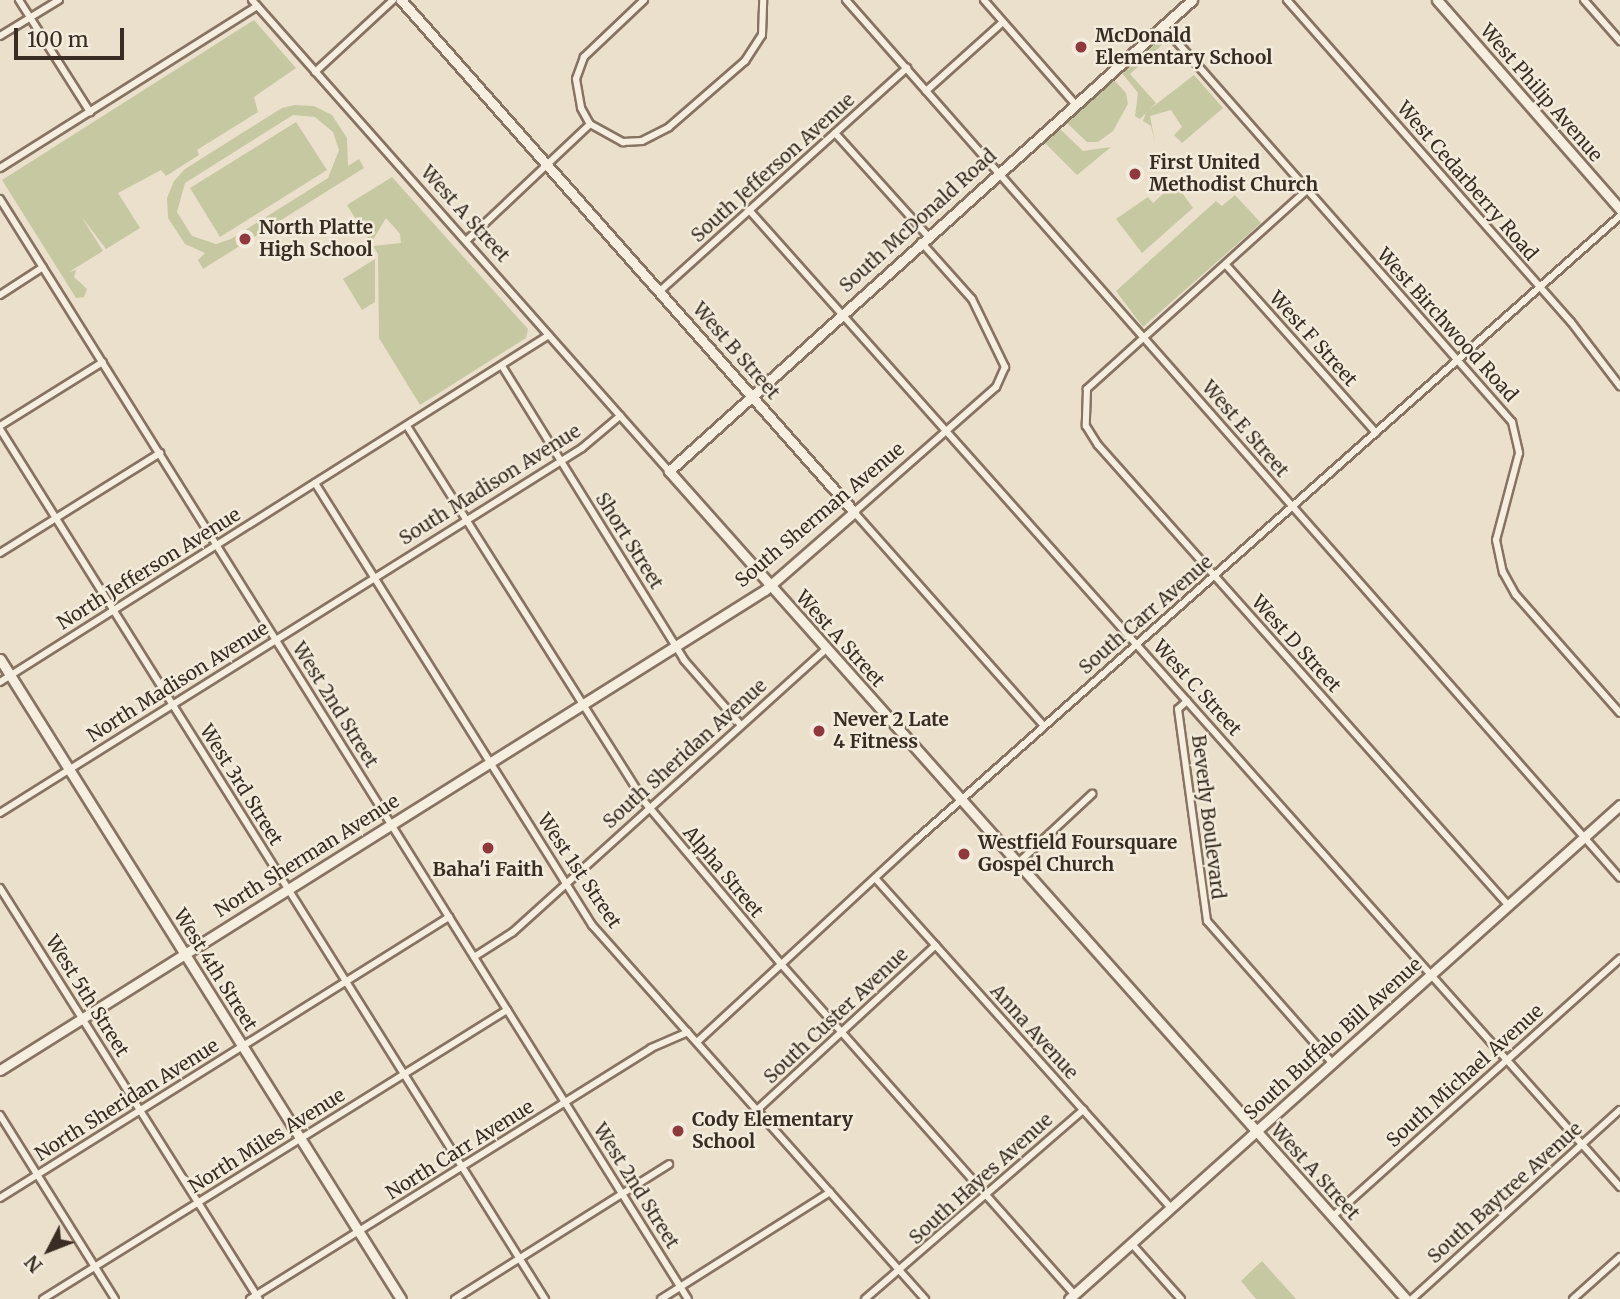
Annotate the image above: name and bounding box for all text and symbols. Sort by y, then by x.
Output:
scale bar [18,14,128,58]
street label: West Philip Avenue [1475,20,1607,166]
place label: McDonald Elementary School [1095,25,1272,69]
text: 100 m [27,26,89,53]
marker: McDonald Elementary School [1073,39,1089,55]
street label: South Jefferson Avenue [687,89,859,247]
street label: West Cedarberry Road [1392,97,1542,265]
street label: South McDonald Road [835,145,1001,297]
place label: First United Methodist Church [1149,152,1318,196]
street label: West A Street [416,161,514,267]
marker: First United Methodist Church [1127,166,1143,182]
place label: North Platte High School [259,217,373,261]
marker: North Platte High School [237,231,253,247]
street label: West Birchwood Road [1372,243,1522,407]
street label: West F Street [1264,287,1362,391]
street label: West B Street [688,298,784,404]
street label: West E Street [1197,376,1293,482]
street label: South Madison Avenue [395,420,585,550]
street label: South Sherman Avenue [731,438,909,592]
street label: Short Street [590,489,668,593]
street label: North Jefferson Avenue [53,503,245,635]
street label: South Carr Avenue [1074,551,1218,679]
street label: West A Street [791,586,889,692]
street label: West D Street [1247,591,1345,697]
street label: North Madison Avenue [83,617,273,747]
street label: West C Street [1148,636,1246,740]
street label: West 2nd Street [287,638,383,772]
street label: South Sheridan Avenue [598,674,772,834]
place label: Never 2 Late 4 Fitness [833,709,949,753]
street label: West 3rd Street [195,720,287,850]
marker: Never 2 Late 4 Fitness [811,723,827,739]
street label: Beverly Boulevard [1187,734,1229,900]
street label: North Sherman Avenue [210,790,404,922]
street label: West 1st Street [532,809,626,933]
street label: Alpha Street [678,822,768,922]
place label: Westfield Foursquare Gospel Church [978,832,1177,876]
marker: Baha'i Faith [480,840,496,856]
marker: Westfield Foursquare Gospel Church [956,846,972,862]
place label: Baha'i Faith [433,859,543,881]
street label: West 4th Street [168,905,262,1035]
street label: West 5th Street [41,931,133,1061]
street label: South Custer Avenue [759,943,913,1089]
street label: South Buffalo Bill Avenue [1239,953,1427,1125]
street label: Anna Avenue [985,980,1083,1084]
street label: South Michael Avenue [1382,1000,1548,1152]
street label: North Sheridan Avenue [31,1034,223,1166]
street label: North Miles Avenue [185,1084,349,1198]
street label: North Carr Avenue [382,1095,538,1205]
place label: Cody Elementary School [692,1109,853,1153]
street label: South Hayes Avenue [905,1109,1057,1249]
street label: South Baytree Avenue [1423,1118,1587,1268]
street label: West 2nd Street [588,1119,684,1253]
street label: West A Street [1266,1119,1364,1225]
marker: Cody Elementary School [670,1123,686,1139]
north arrow [14,1215,84,1285]
text: N [19,1250,47,1278]

